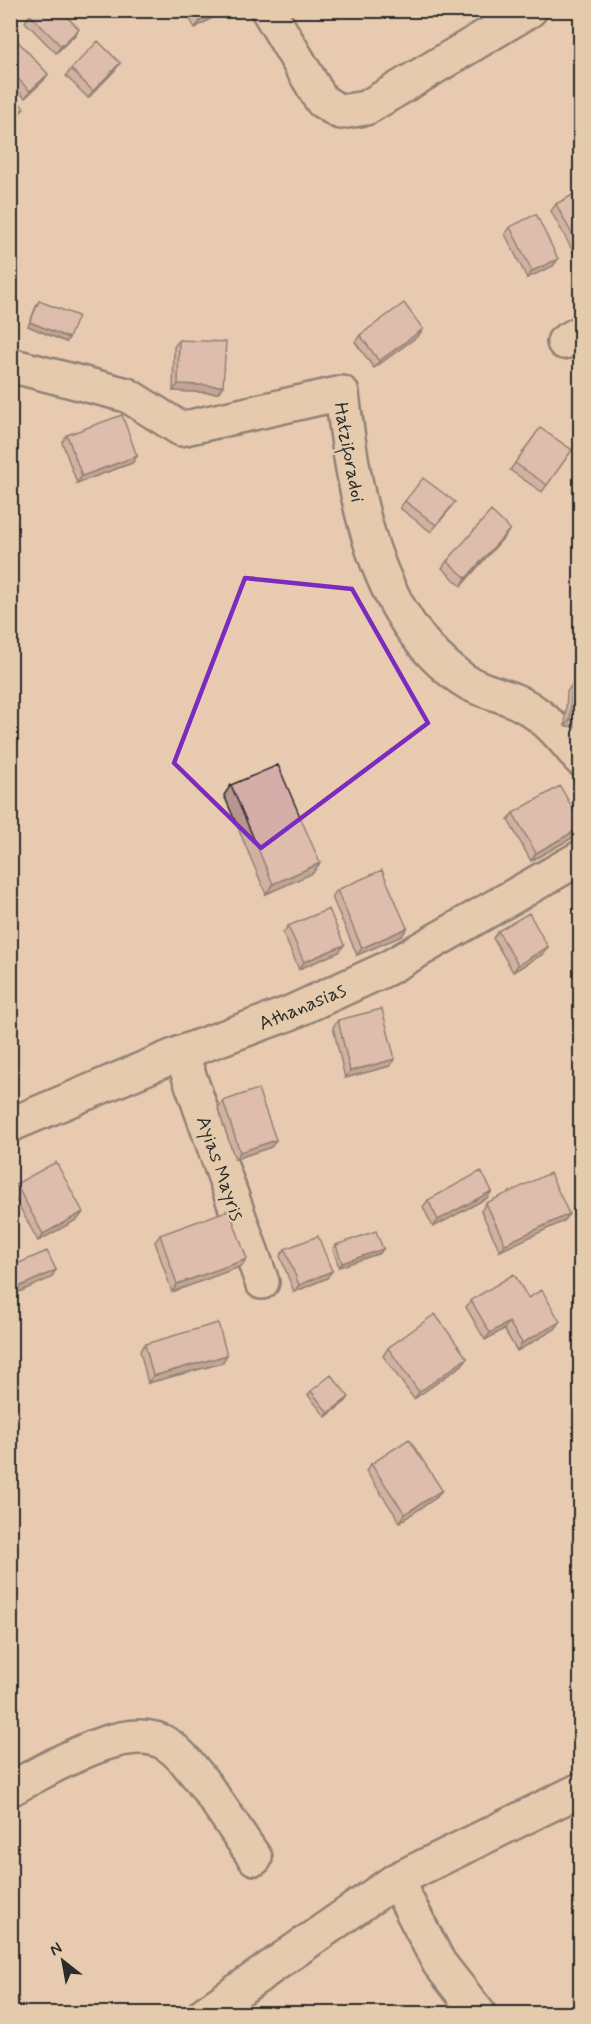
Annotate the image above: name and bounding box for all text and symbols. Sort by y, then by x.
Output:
street label: Hatziforadoi [324,400,371,505]
street label: Athanasias [255,977,351,1038]
street label: Ayias Mayris [189,1113,250,1225]
north arrow [33,1931,93,1991]
text: N [46,1938,66,1961]

